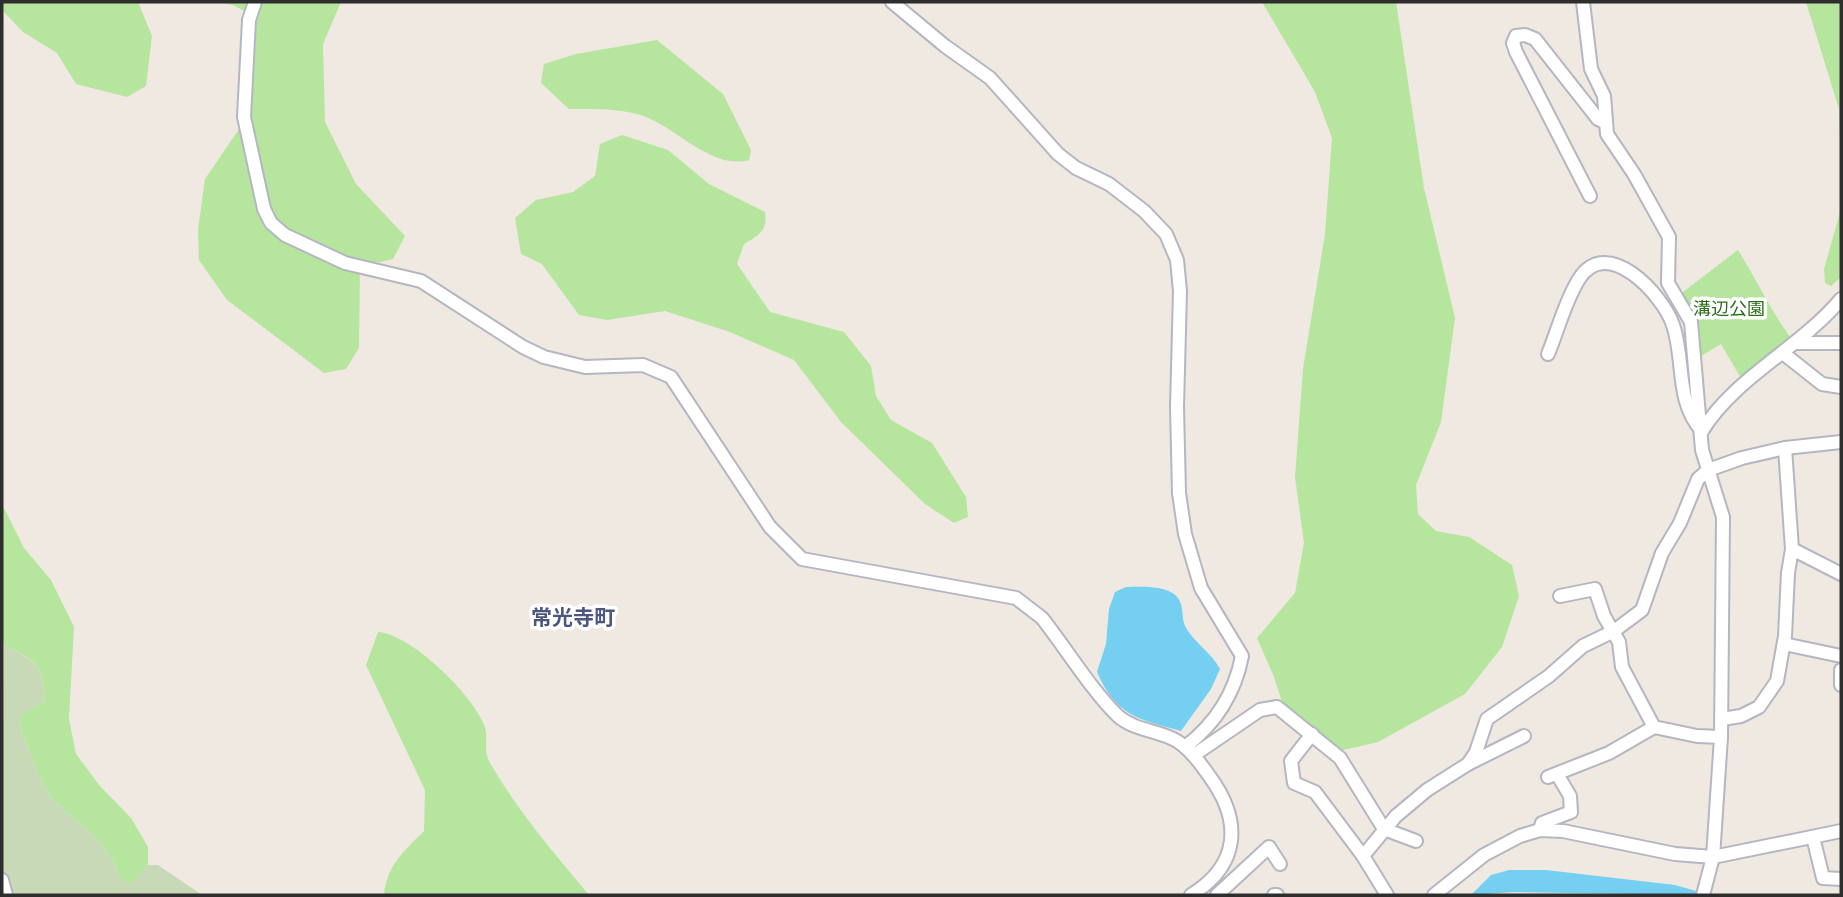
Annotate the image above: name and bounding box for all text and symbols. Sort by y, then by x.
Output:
park label: 溝辺公園 [1693,298,1765,319]
district label: 常光寺町 [531,606,615,630]

